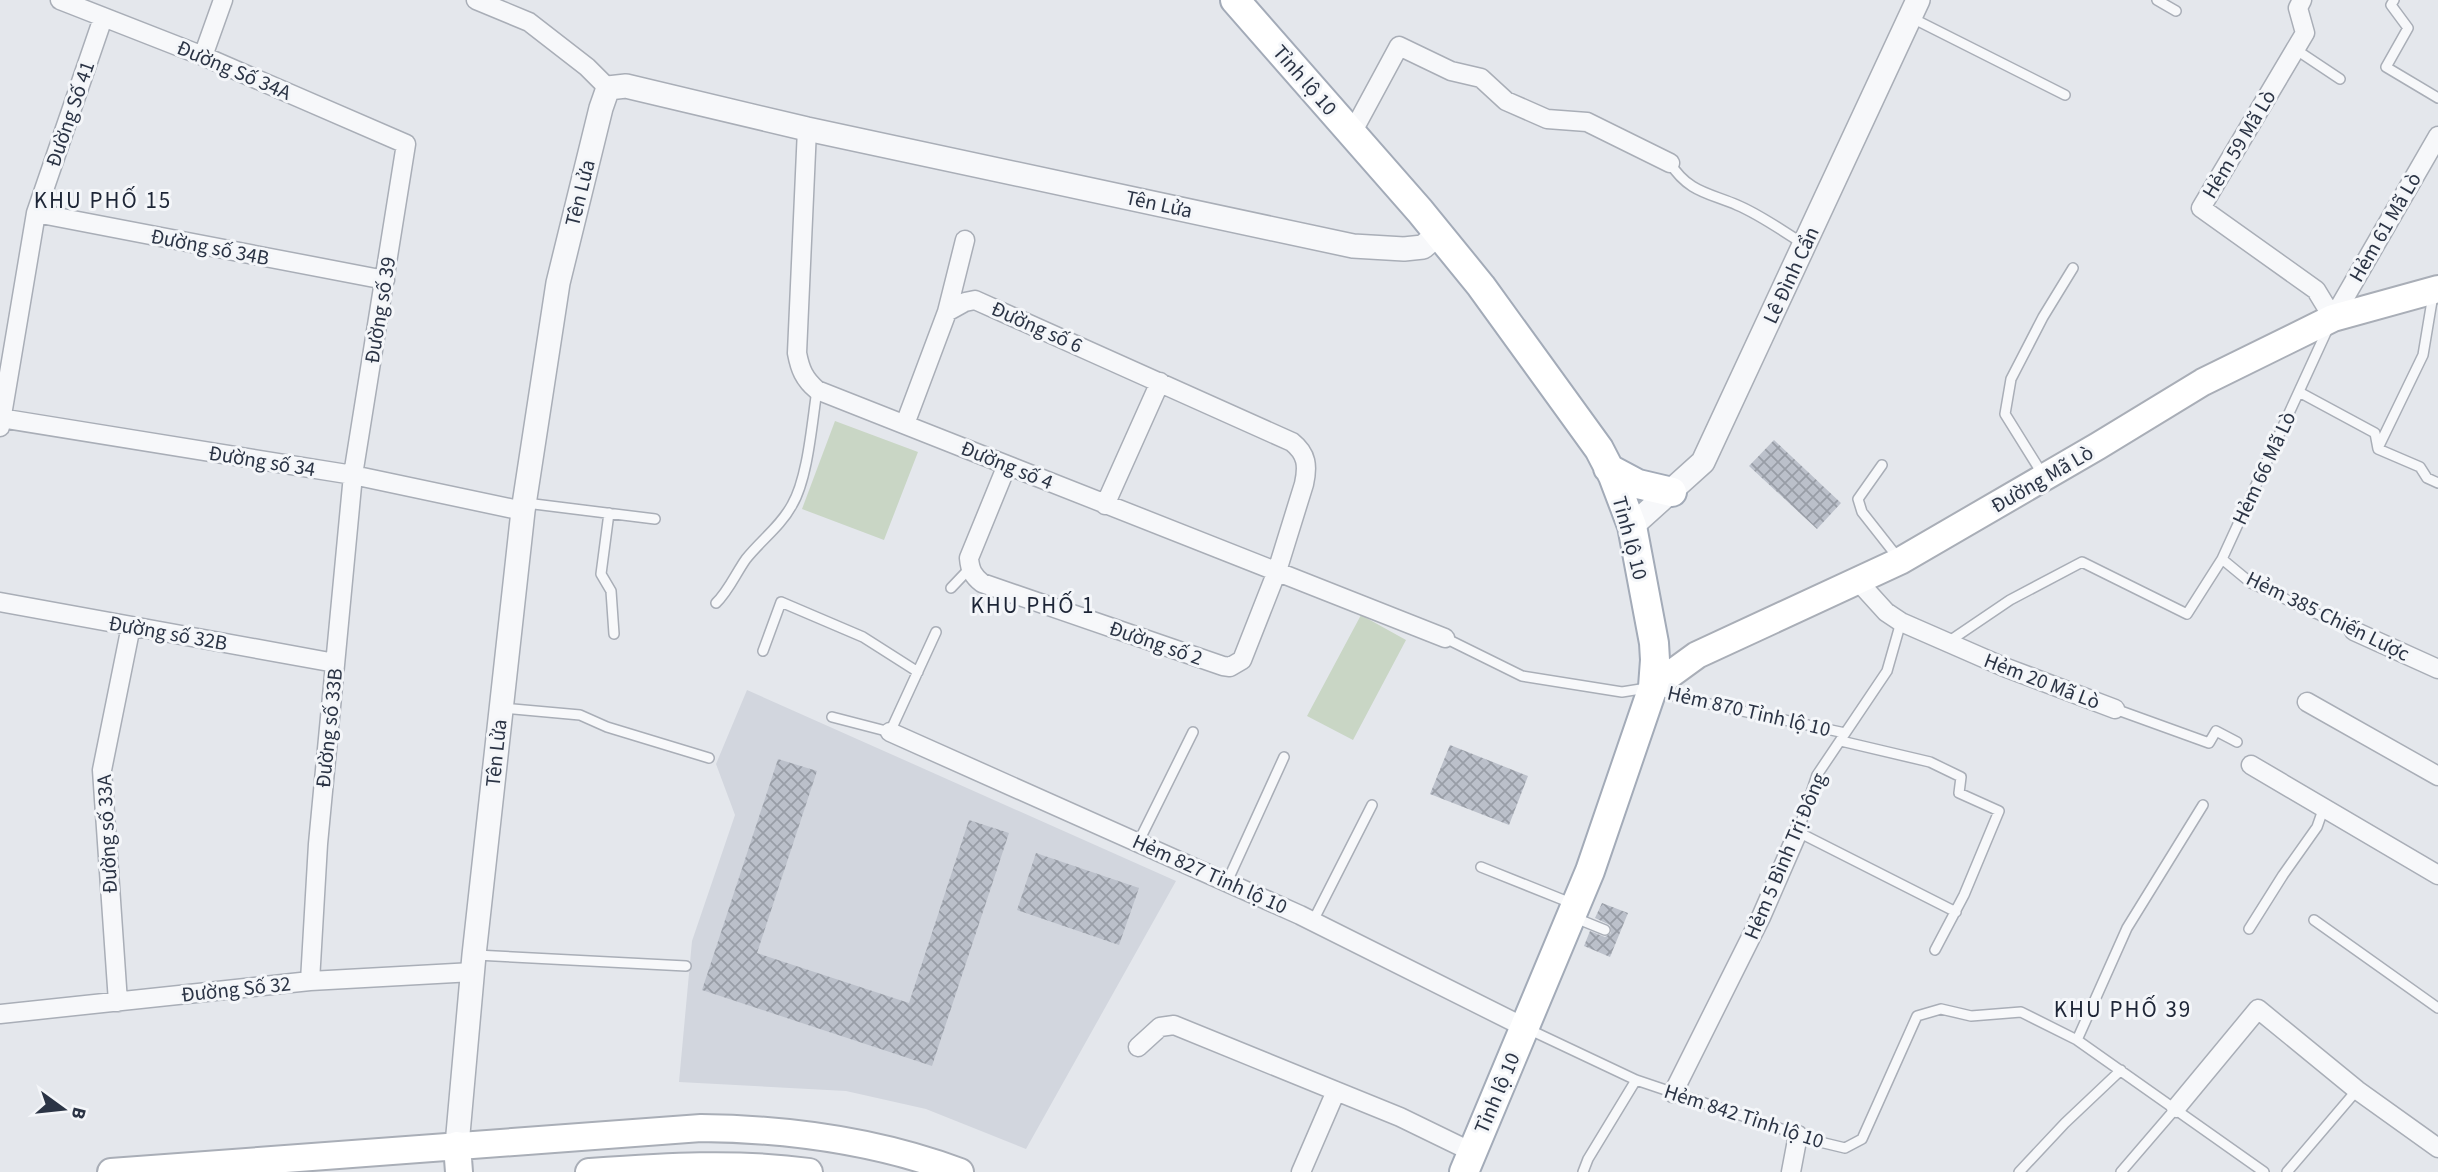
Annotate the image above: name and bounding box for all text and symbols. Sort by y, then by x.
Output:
street label: Đường Số 34A [172,32,296,108]
street label: Tỉnh lộ 10 [1266,38,1344,122]
street label: Đường Số 41 [38,57,102,171]
street label: Hẻm 59 Mã Lò [2195,84,2283,204]
street label: Tên Lửa [557,156,603,230]
street label: Hẻm 61 Mã Lò [2341,167,2429,287]
street label: Tên Lửa [1123,182,1195,226]
district label: KHU PHỐ 15 [34,184,172,217]
street label: Đường số 34B [148,221,272,273]
street label: Lê Đình Cẩn [1755,221,1827,329]
street label: Đường số 39 [357,254,403,366]
street label: Đường số 6 [986,294,1088,360]
street label: Hẻm 66 Mã Lò [2225,406,2303,530]
street label: Đường số 4 [956,433,1058,497]
street label: Đường số 34 [206,438,318,484]
street label: Đường Mã Lò [1985,438,2099,520]
street label: Tỉnh lộ 10 [1604,493,1656,583]
street label: Hẻm 385 Chiến Lược [2241,563,2415,669]
district label: KHU PHỐ 1 [970,589,1096,622]
street label: Đường số 32B [106,608,230,658]
street label: Đường số 2 [1105,613,1207,673]
street label: Hẻm 20 Mã Lò [1980,645,2104,717]
street label: Đường số 33B [308,667,350,789]
street label: Hẻm 870 Tỉnh lộ 10 [1664,678,1834,744]
street label: Tên Lửa [478,718,514,788]
street label: Hẻm 5 Bình Trị Đông [1736,768,1834,944]
street label: Đường số 33A [89,773,125,894]
street label: Hẻm 827 Tỉnh lộ 10 [1128,826,1292,922]
street label: Đường Số 32 [180,968,292,1010]
district label: KHU PHỐ 39 [2054,993,2192,1026]
street label: Tỉnh lộ 10 [1467,1048,1527,1138]
north arrow [28,1074,98,1144]
street label: Hẻm 842 Tỉnh lộ 10 [1660,1076,1828,1156]
text: B [63,1104,93,1122]

